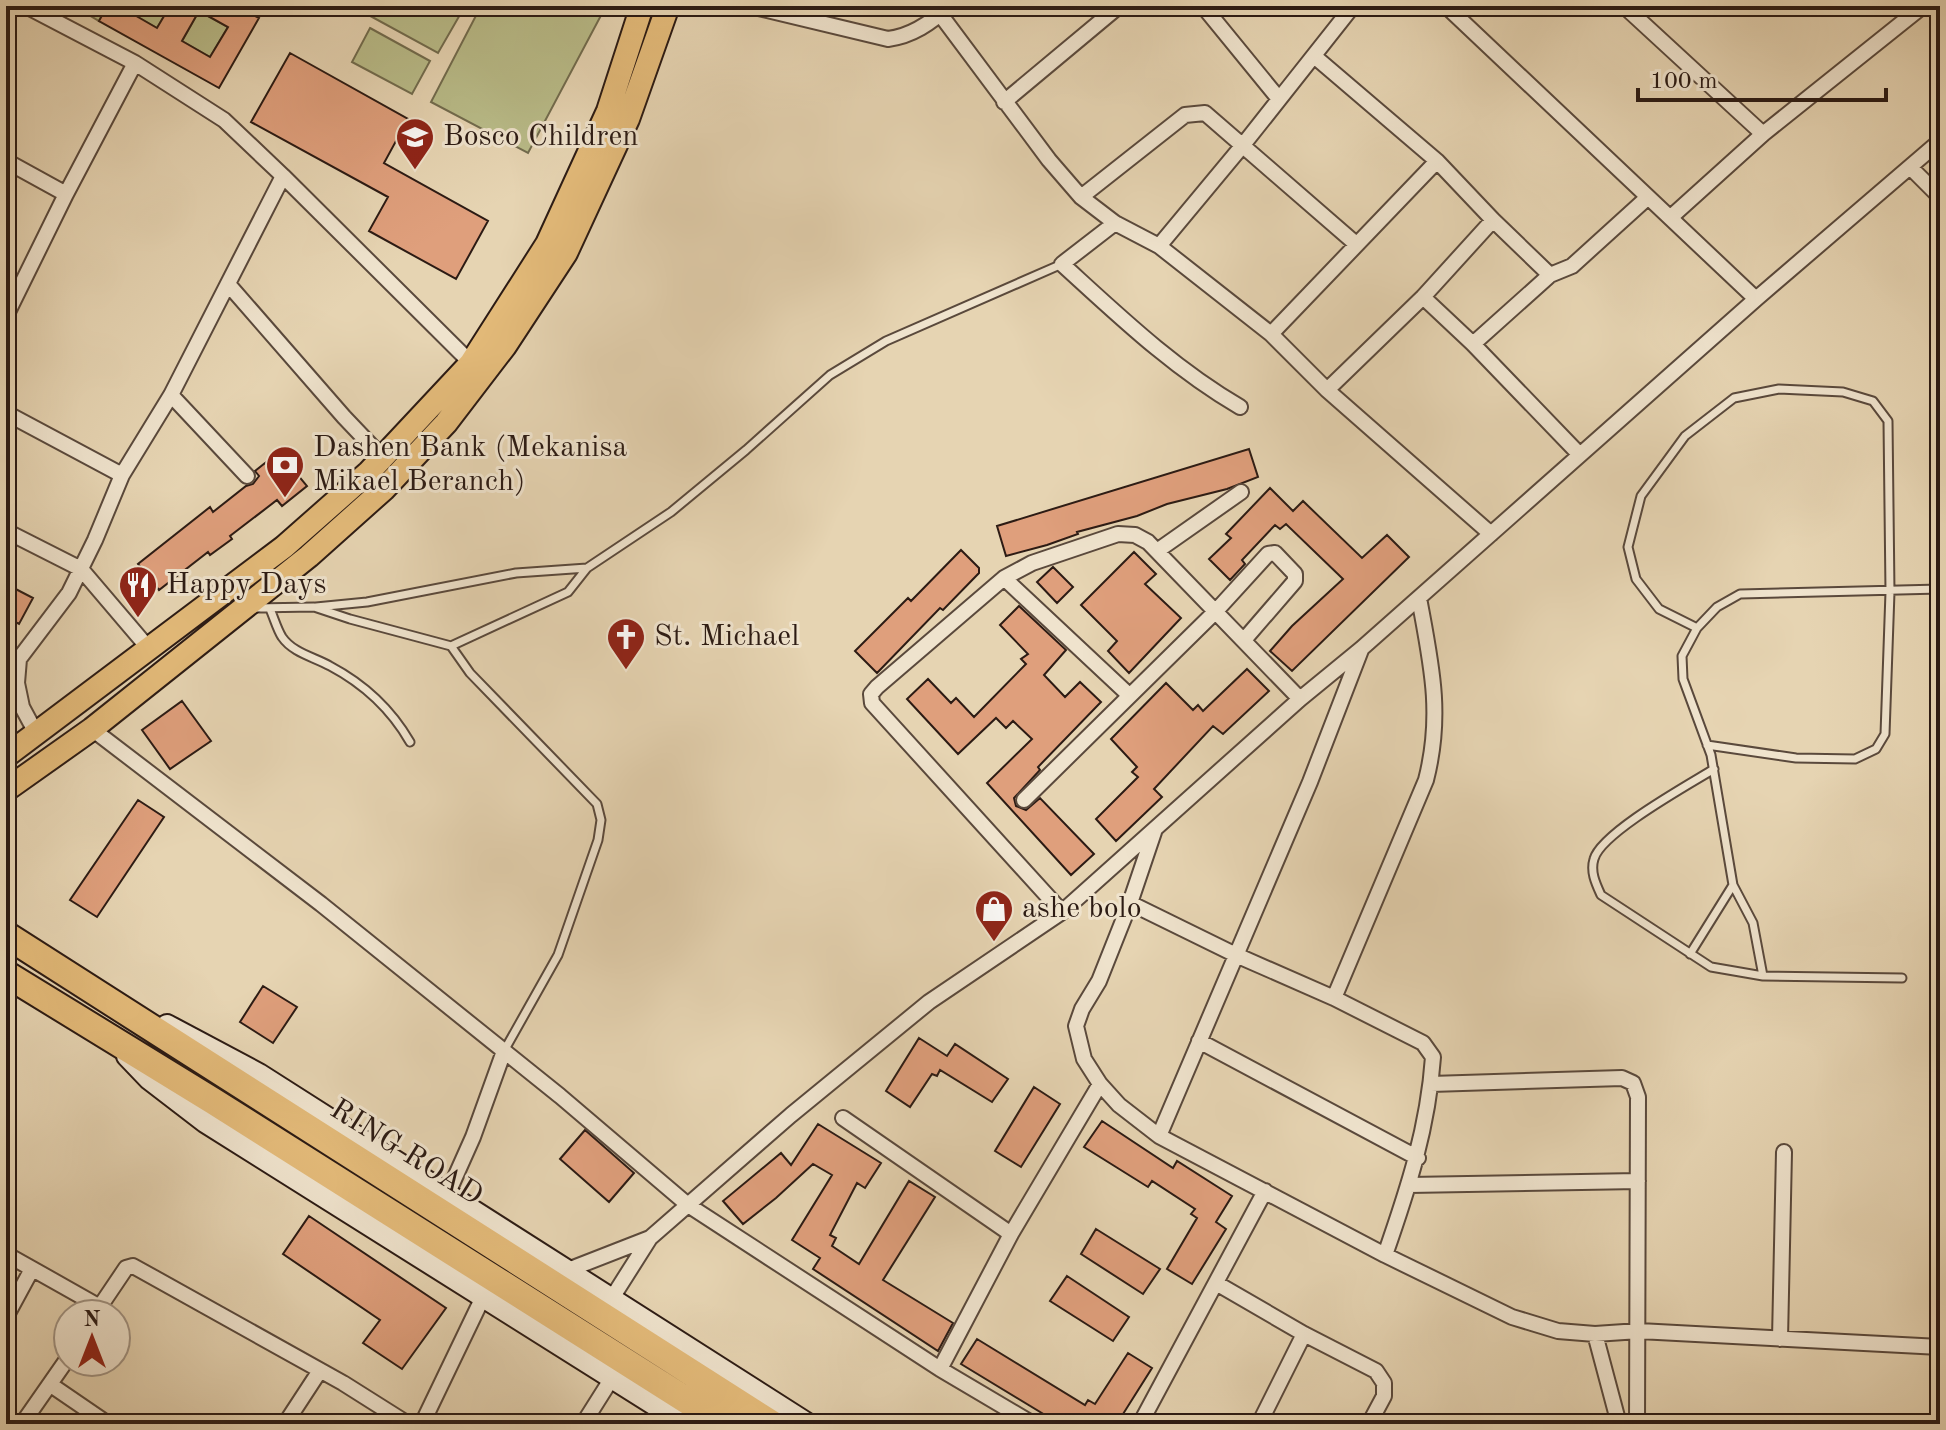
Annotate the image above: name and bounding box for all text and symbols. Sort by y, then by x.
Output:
scale bar [1638,52,1886,102]
text: 100 m [1650,70,1718,94]
school or university icon: Bosco Children [394,116,436,171]
place label: Bosco Children [443,122,639,152]
place label: Dashen Bank (Mekanisa Mikael Beranch) [313,433,627,497]
bank icon: Dashen Bank (Mekanisa Mikael Beranch) [264,444,306,499]
restaurant icon: Happy Days [117,564,159,619]
place label: Happy Days [166,570,327,600]
church icon: St. Michael [605,616,647,671]
place label: St. Michael [654,622,799,652]
shop icon: ashe bolo [973,888,1015,943]
place label: ashe bolo [1022,894,1142,924]
street label: RING ROAD [325,1094,487,1212]
north arrow [52,1298,132,1378]
text: N [84,1309,101,1331]

